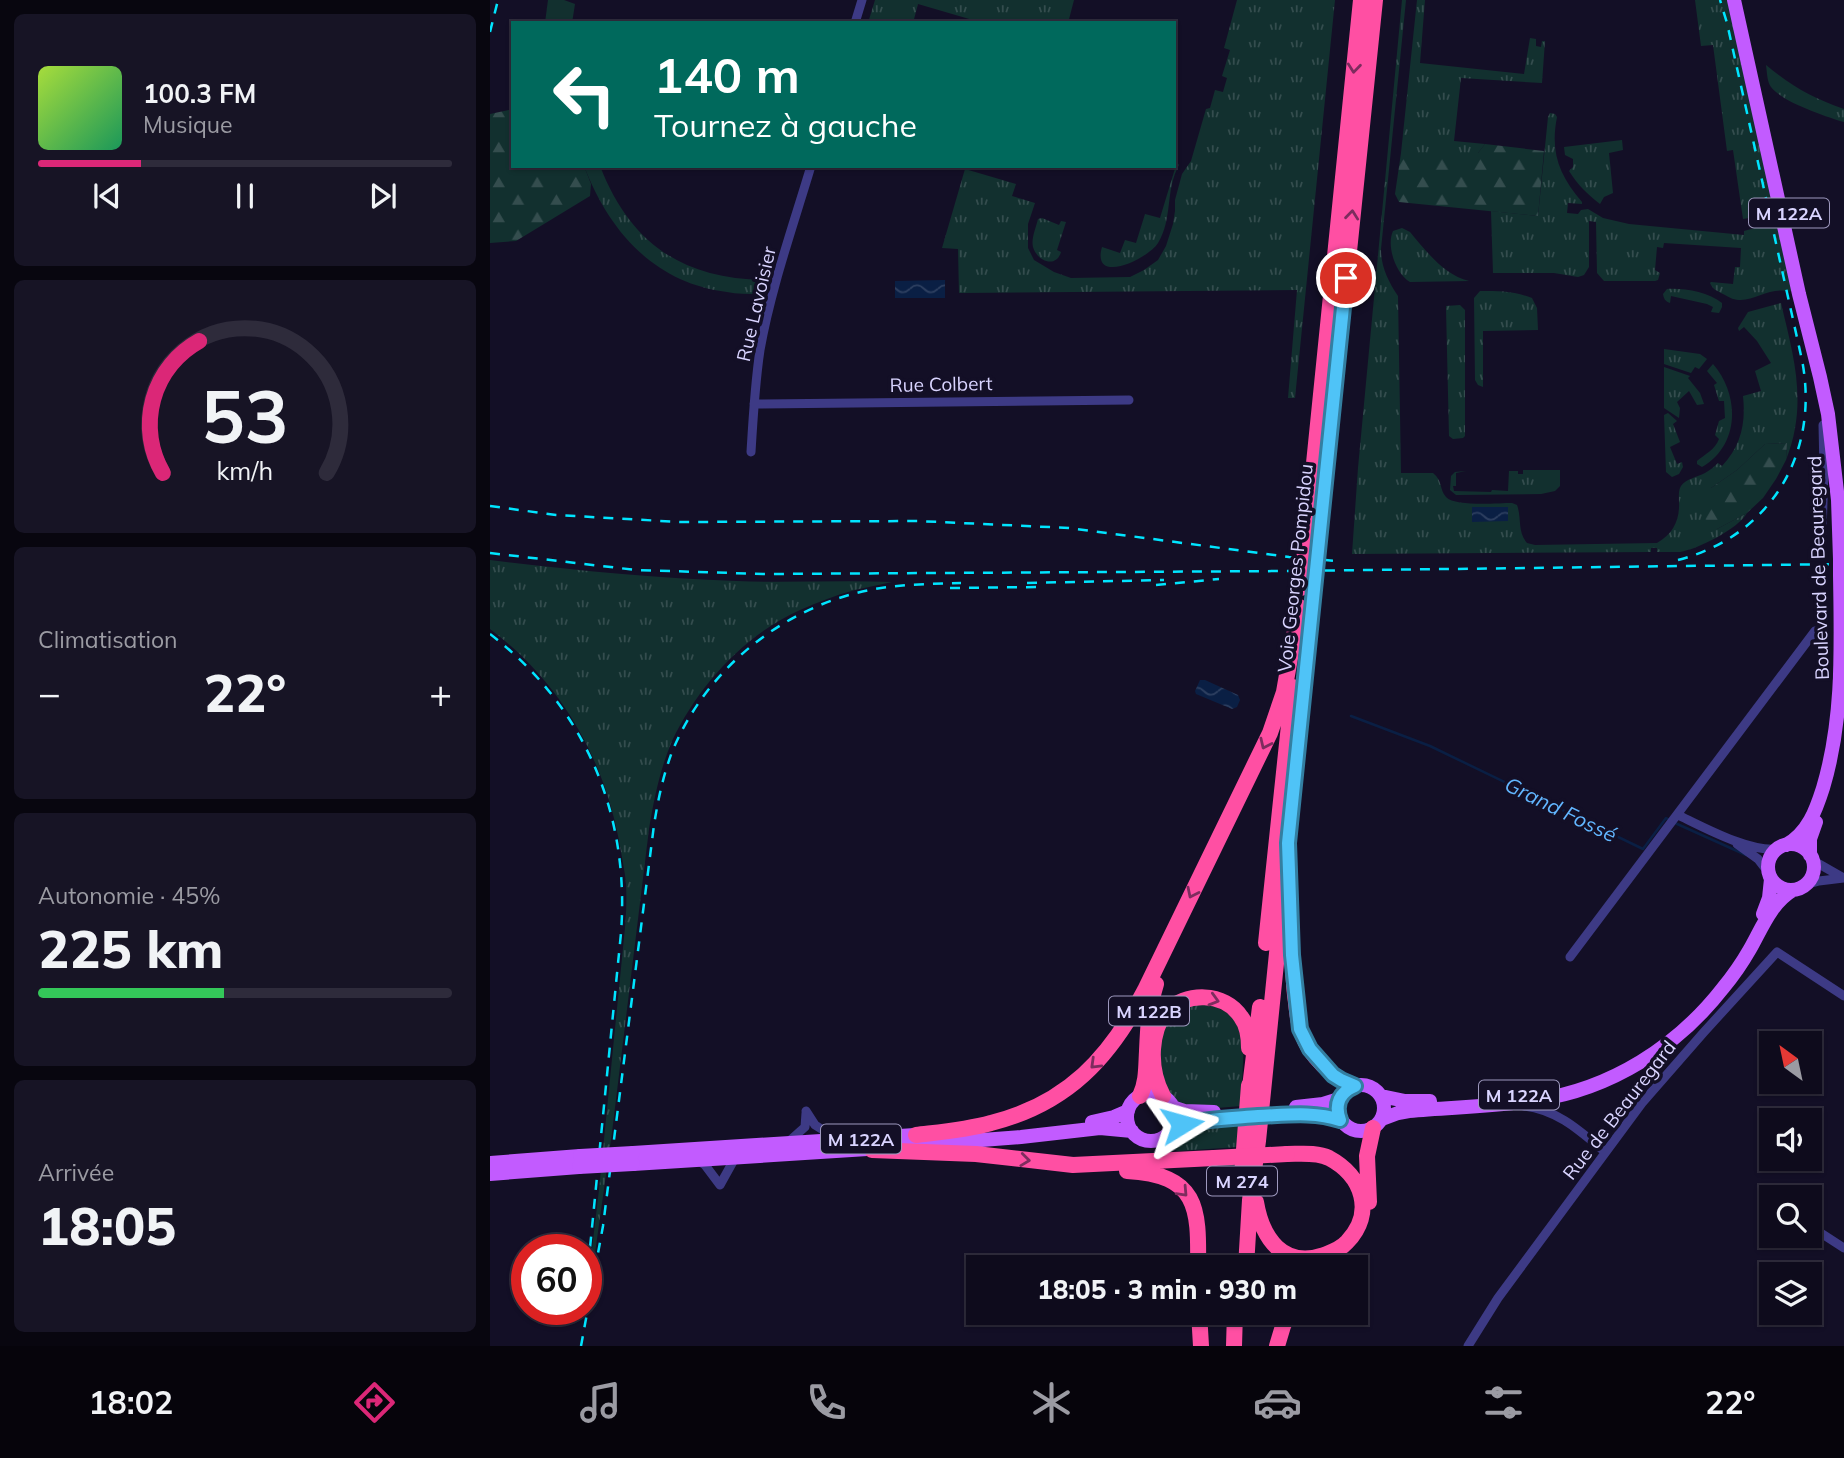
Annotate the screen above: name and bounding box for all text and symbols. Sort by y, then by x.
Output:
text: 140 m [654,44,800,105]
icon: left [539,49,630,140]
one-way arrow [1347,62,1362,74]
text: 100.3 FM [143,77,256,110]
text: Tournez à gauche [654,105,917,145]
text: Musique [143,110,232,139]
icon: previous [88,177,126,215]
icon: pause [226,177,264,215]
icon: next [364,177,402,215]
road number: M 122A [1749,198,1829,228]
one-way arrow [1345,210,1360,221]
street label: Rue Lavoisier [731,244,781,364]
pin [1316,248,1376,308]
icon: arrive [1327,259,1365,297]
text: 53 [201,370,289,461]
street label: Rue Colbert [889,371,993,397]
text: km/h [217,454,273,485]
street label: Boulevard de Beauregard [1802,455,1834,681]
street label: Voie Georges Pompidou [1272,463,1318,673]
text: Climatisation [38,625,178,654]
text: 22° [204,660,286,725]
text: − [38,669,61,717]
text: + [429,669,452,717]
one-way arrow [1259,737,1273,749]
water label: Grand Fossé [1501,771,1622,848]
text: Autonomie · 45% [38,881,221,910]
one-way arrow [1187,886,1201,898]
text: 225 km [38,916,223,981]
one-way arrow [1208,992,1220,1006]
road number: M 122B [1109,996,1189,1026]
north arrow [1759,1031,1822,1094]
map controls [1759,1031,1822,1325]
street label: Rue de Beauregard [1557,1036,1681,1184]
one-way arrow [1090,1055,1103,1068]
road number: M 122A [1479,1080,1559,1110]
position arrow [1145,1087,1219,1161]
button: sound [1759,1108,1822,1171]
road number: M 122A [821,1124,901,1154]
one-way arrow [1019,1153,1030,1168]
text: Arrivée [38,1158,114,1187]
road number: M 274 [1207,1166,1277,1196]
one-way arrow [1175,1184,1188,1197]
button: search [1759,1185,1822,1248]
text: 18:05 [38,1193,176,1258]
speed limit sign: 60 [511,1234,602,1325]
button: layers [1759,1262,1822,1325]
text: 18:05 · 3 min · 930 m [1037,1273,1297,1306]
icon: directions [350,1378,399,1427]
icon: music [576,1378,625,1427]
icon: phone [802,1378,851,1427]
icon: climate [1027,1378,1076,1427]
icon: car [1253,1378,1302,1427]
icon: filters [1479,1378,1528,1427]
text: 18:02 [88,1382,173,1422]
text: 22° [1705,1382,1755,1422]

